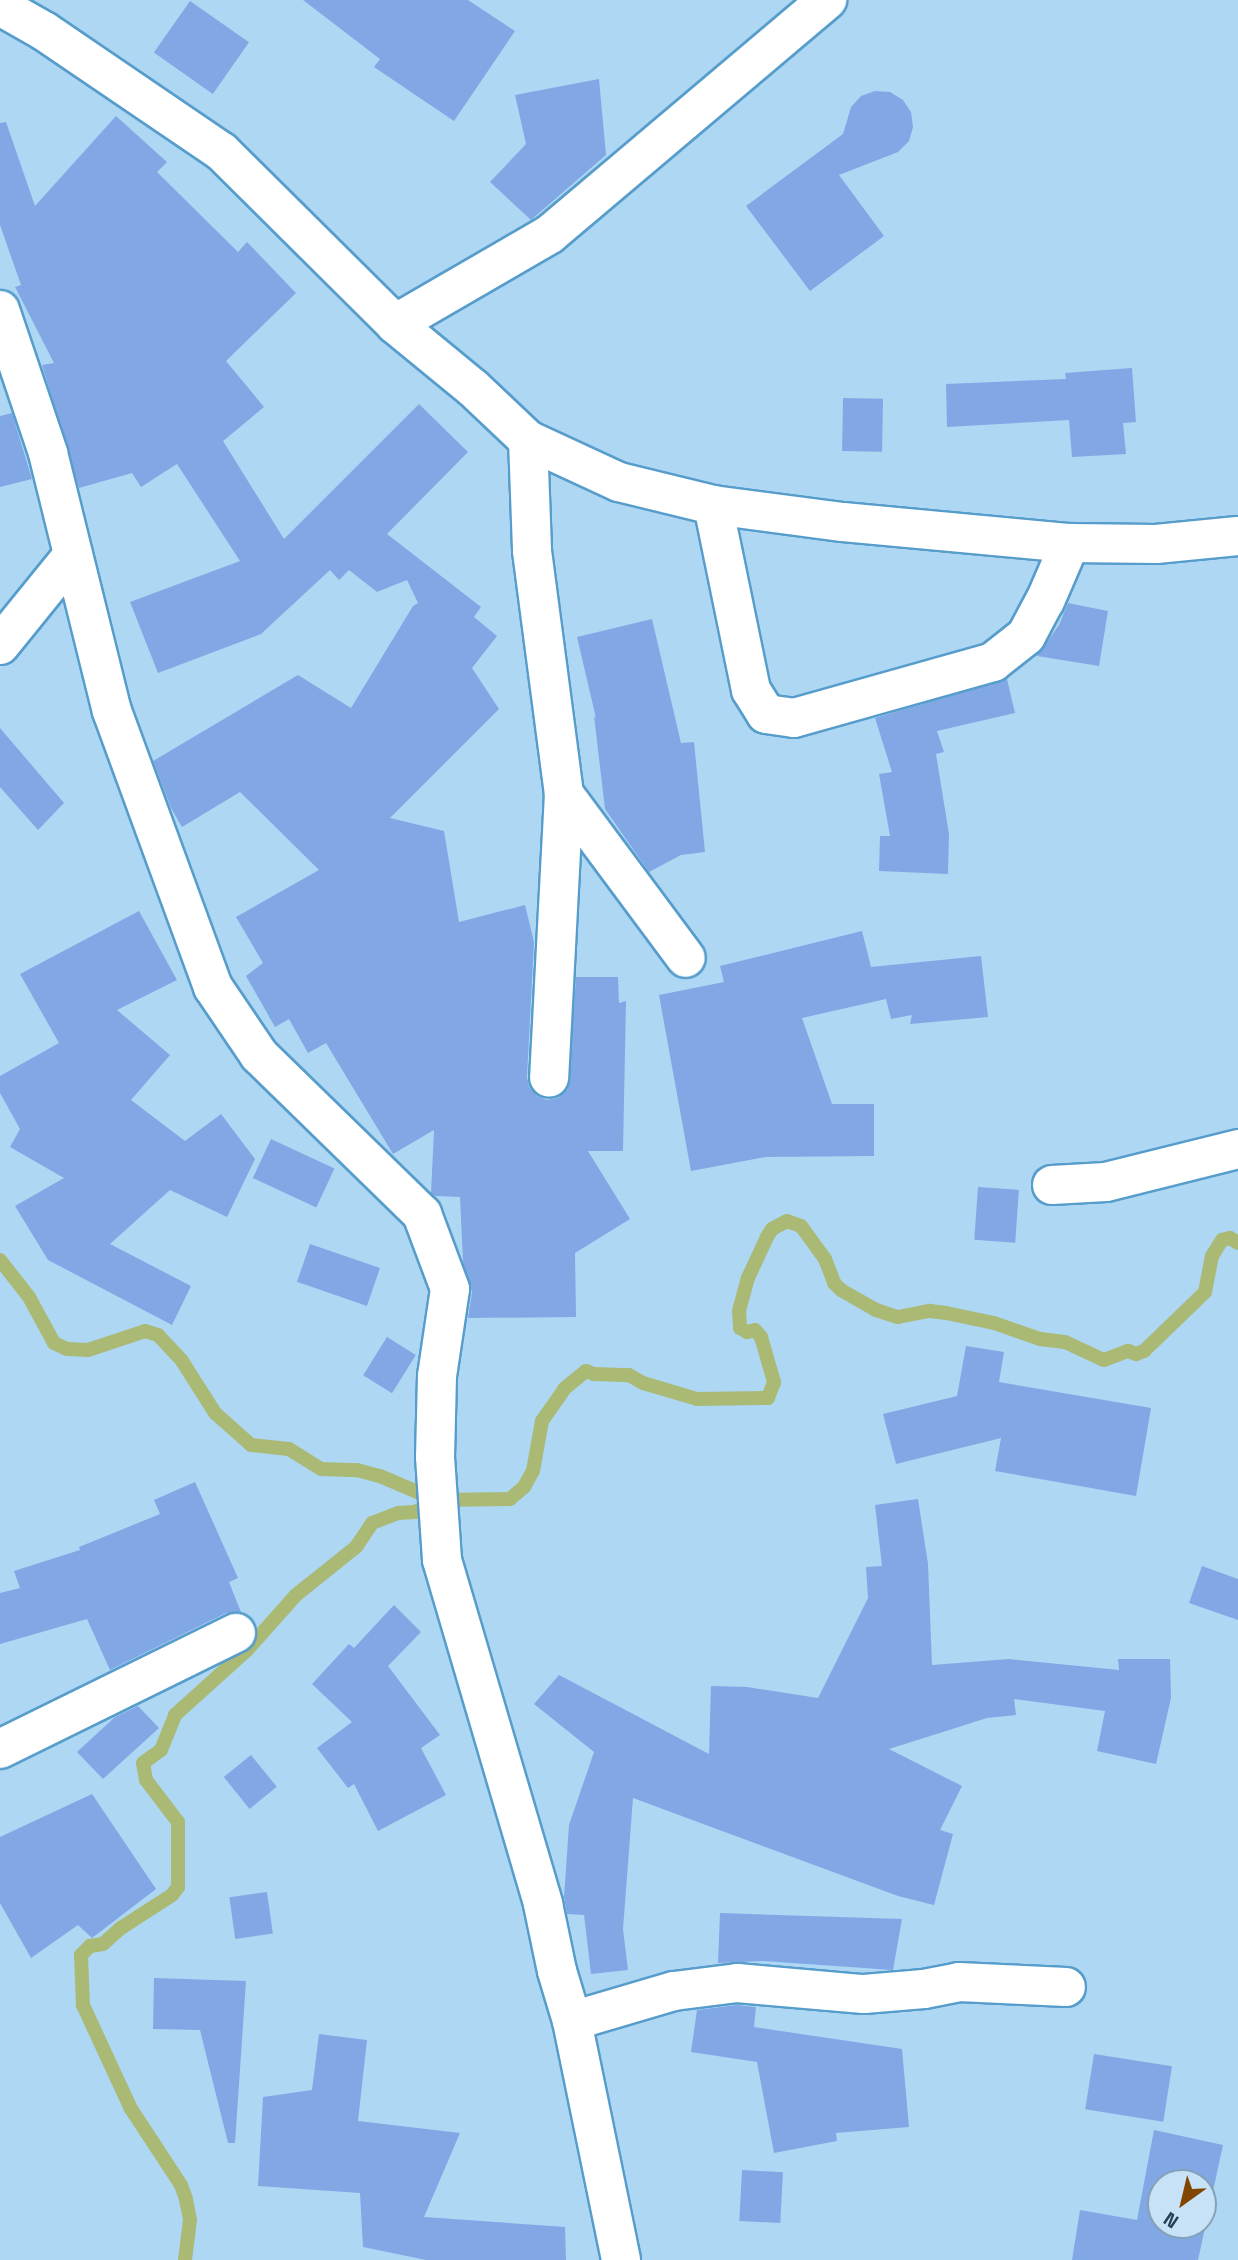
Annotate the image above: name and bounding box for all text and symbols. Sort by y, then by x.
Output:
north arrow [1147,2169,1217,2239]
text: N [1159,2206,1183,2234]

